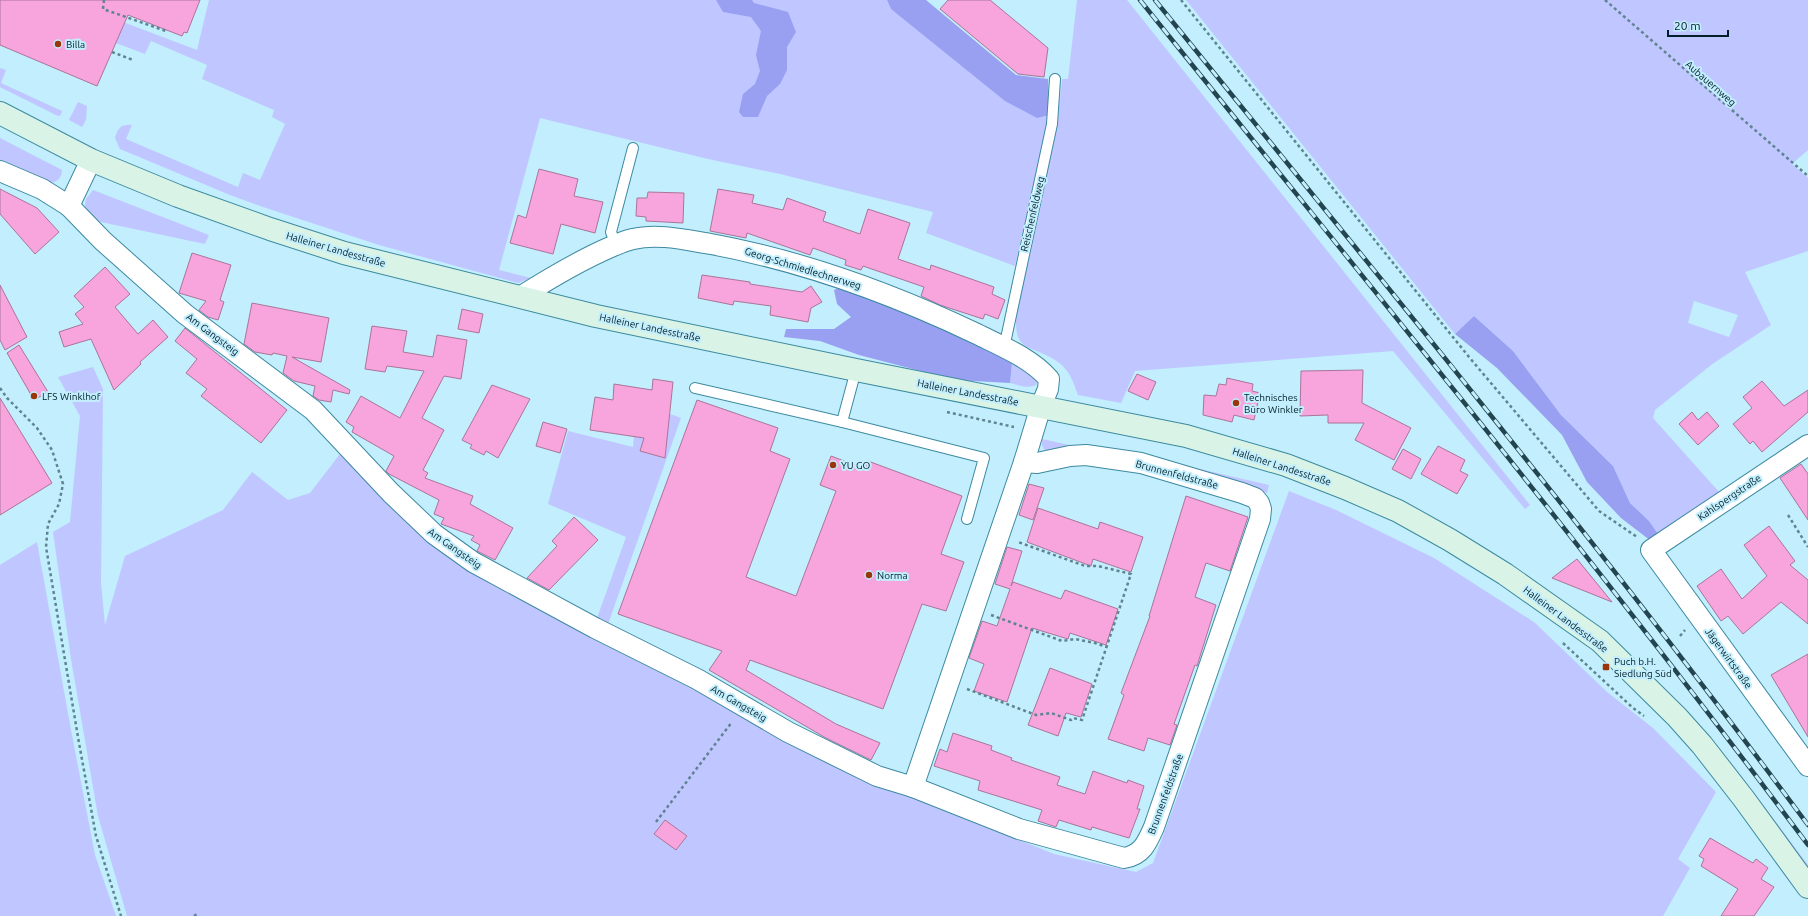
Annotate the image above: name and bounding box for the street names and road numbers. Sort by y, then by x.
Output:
street label: Aubauernweg [1683,59,1738,108]
street label: Reischenfeldweg [1018,175,1046,253]
street label: Halleiner Landesstraße [285,230,387,269]
street label: Georg-Schmiedlechnerweg [743,246,862,291]
street label: Am Gangsteig [184,311,241,358]
street label: Halleiner Landesstraße [598,311,701,344]
street label: Halleiner Landesstraße [916,377,1020,408]
street label: Halleiner Landesstraße [1231,445,1333,488]
street label: Brunnenfeldstraße [1134,458,1219,491]
street label: Kahlspergstraße [1696,472,1763,523]
street label: Am Gangsteig [426,526,484,571]
street label: Halleiner Landesstraße [1521,584,1610,655]
street label: Jägerwirtstraße [1703,626,1754,691]
street label: Am Gangsteig [709,683,769,724]
street label: Brunnenfeldstraße [1146,752,1185,836]

